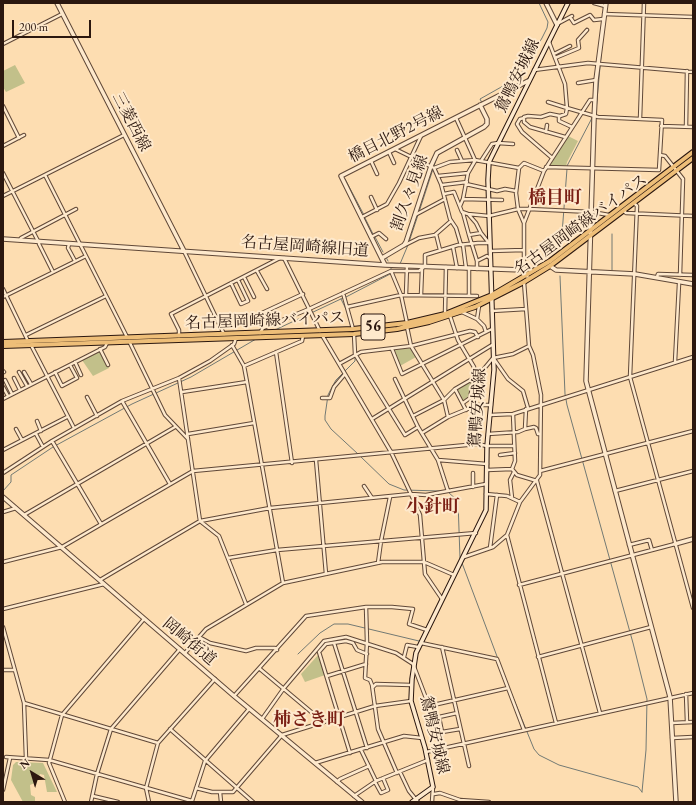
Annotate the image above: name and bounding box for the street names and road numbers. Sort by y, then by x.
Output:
street label: 鴛鴨安城線 [492,36,544,116]
street label: 三菱西線 [108,89,154,155]
street label: 橋目北野2号線 [345,103,447,167]
street label: 割久々見線 [387,152,433,234]
street label: 名古屋岡崎線バイパス [511,170,651,280]
street label: 名古屋岡崎線旧道 [240,233,370,261]
street label: 名古屋岡崎線バイパス [185,309,345,333]
road number: 56 [361,314,385,340]
street label: 鴛鴨安城線 [466,367,490,449]
street label: 岡崎街道 [158,614,220,670]
street label: 鴛鴨安城線 [416,694,452,776]

